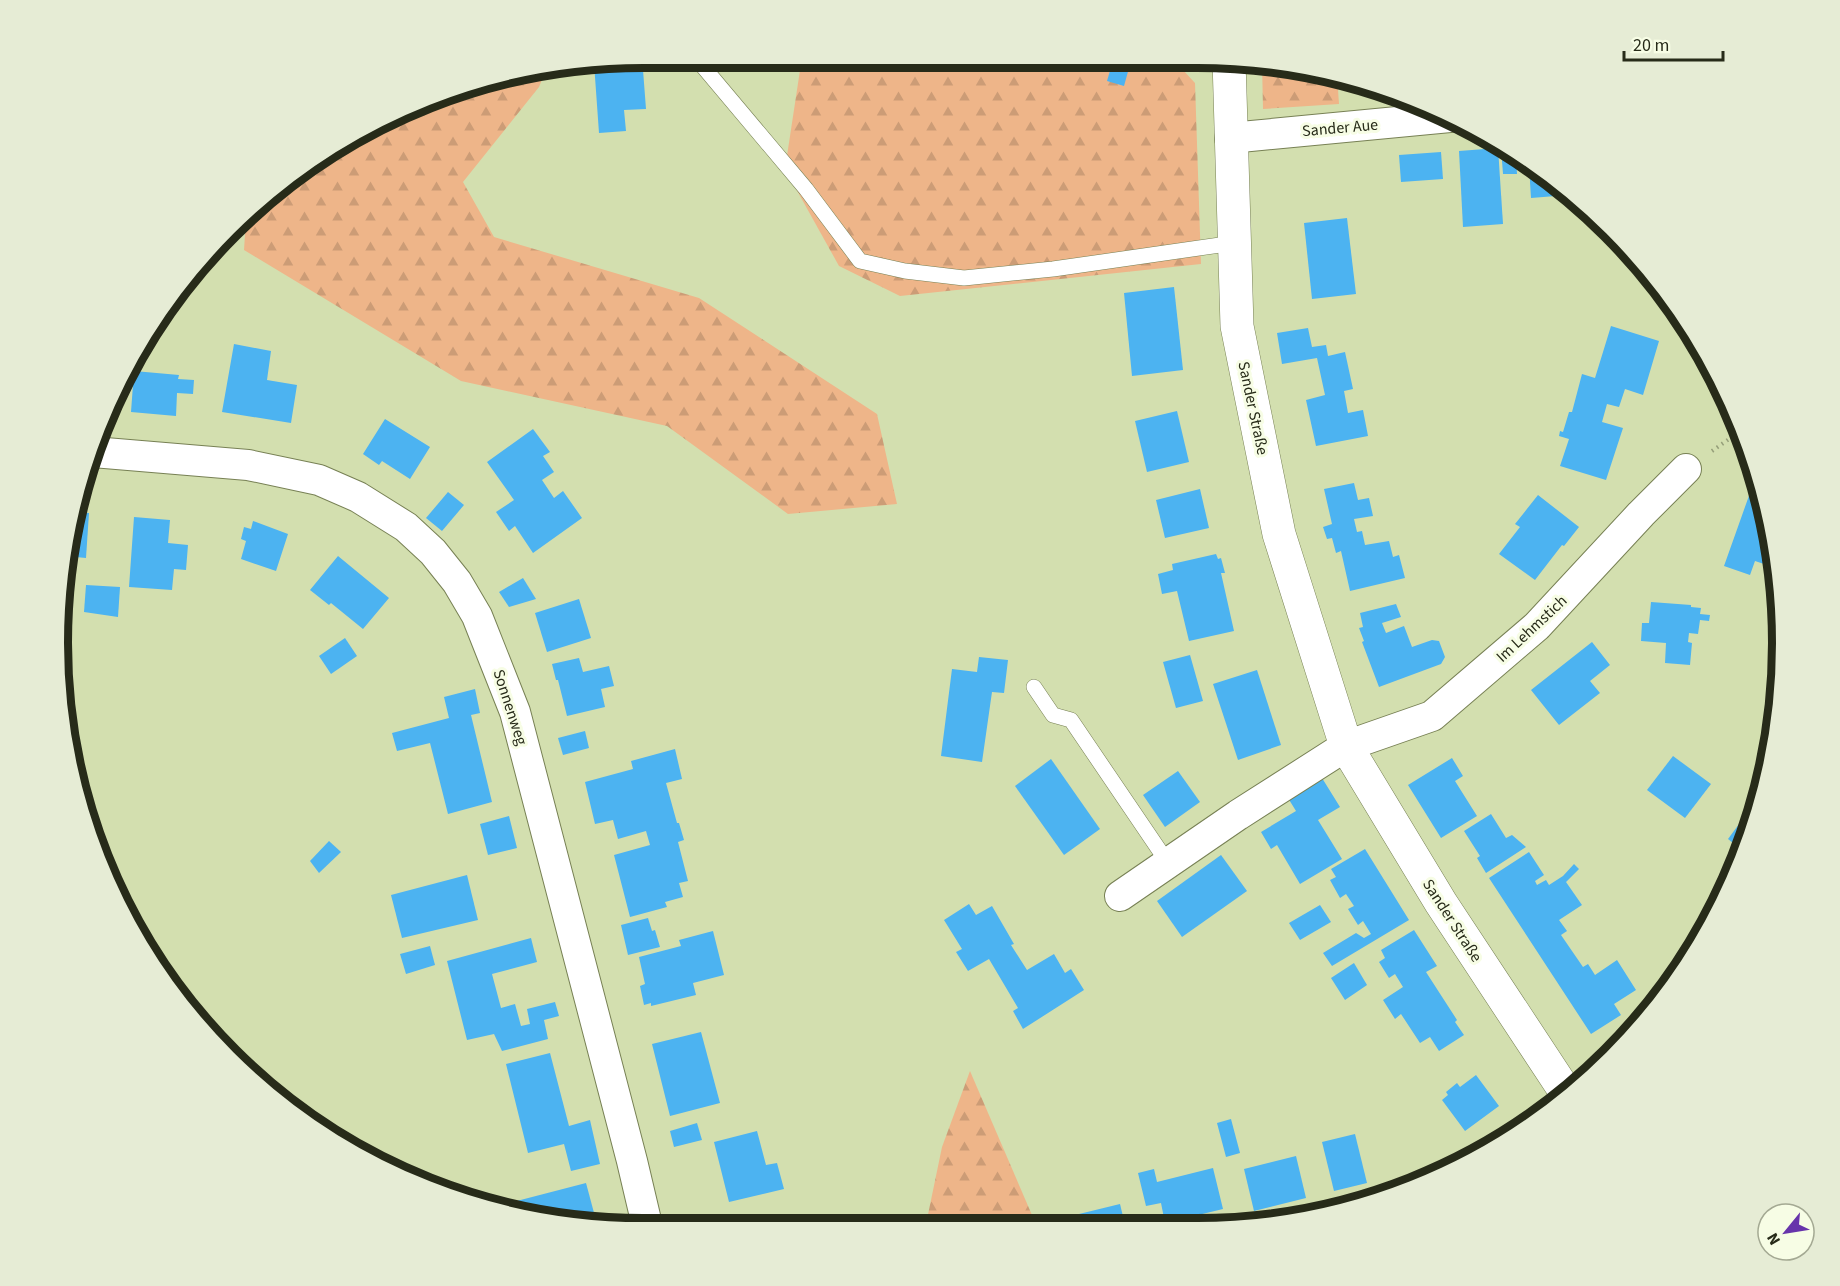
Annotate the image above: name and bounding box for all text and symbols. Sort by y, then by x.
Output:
scale bar [1624,24,1723,62]
text: 20 m [1633,33,1669,58]
street label: Sander Aue [1301,114,1379,142]
street label: Sander Straße [1232,360,1274,457]
street label: Im Lehmstich [1491,590,1572,667]
street label: Sonnenweg [487,666,533,748]
street label: Sander Straße [1417,875,1487,966]
north arrow [1756,1202,1816,1262]
text: N [1762,1229,1786,1249]

